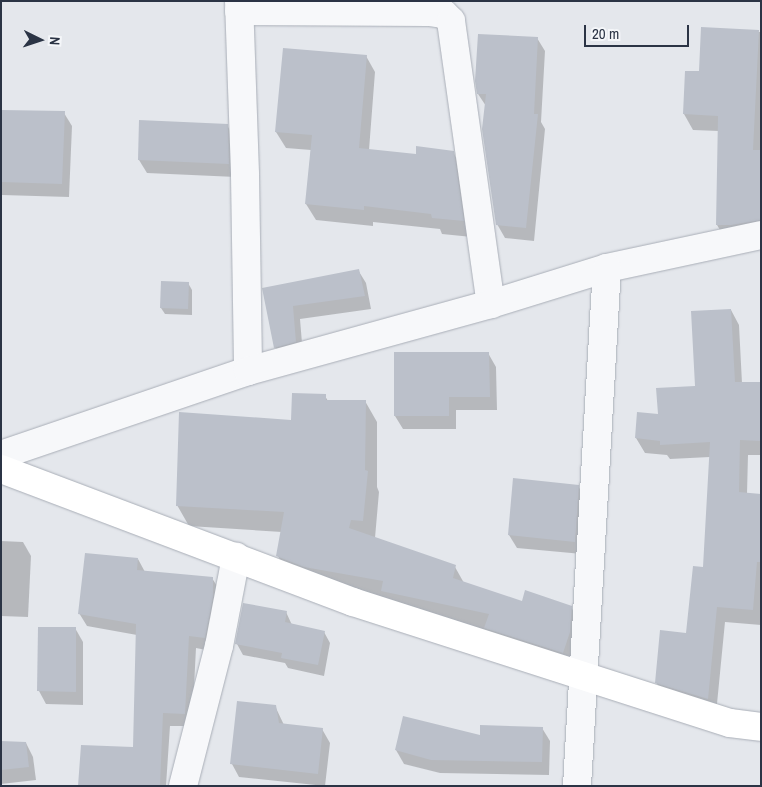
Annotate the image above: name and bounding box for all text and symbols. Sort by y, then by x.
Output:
north arrow [15,15,65,65]
scale bar [587,15,692,47]
text: 20 m [592,23,619,44]
text: N [46,36,64,46]

